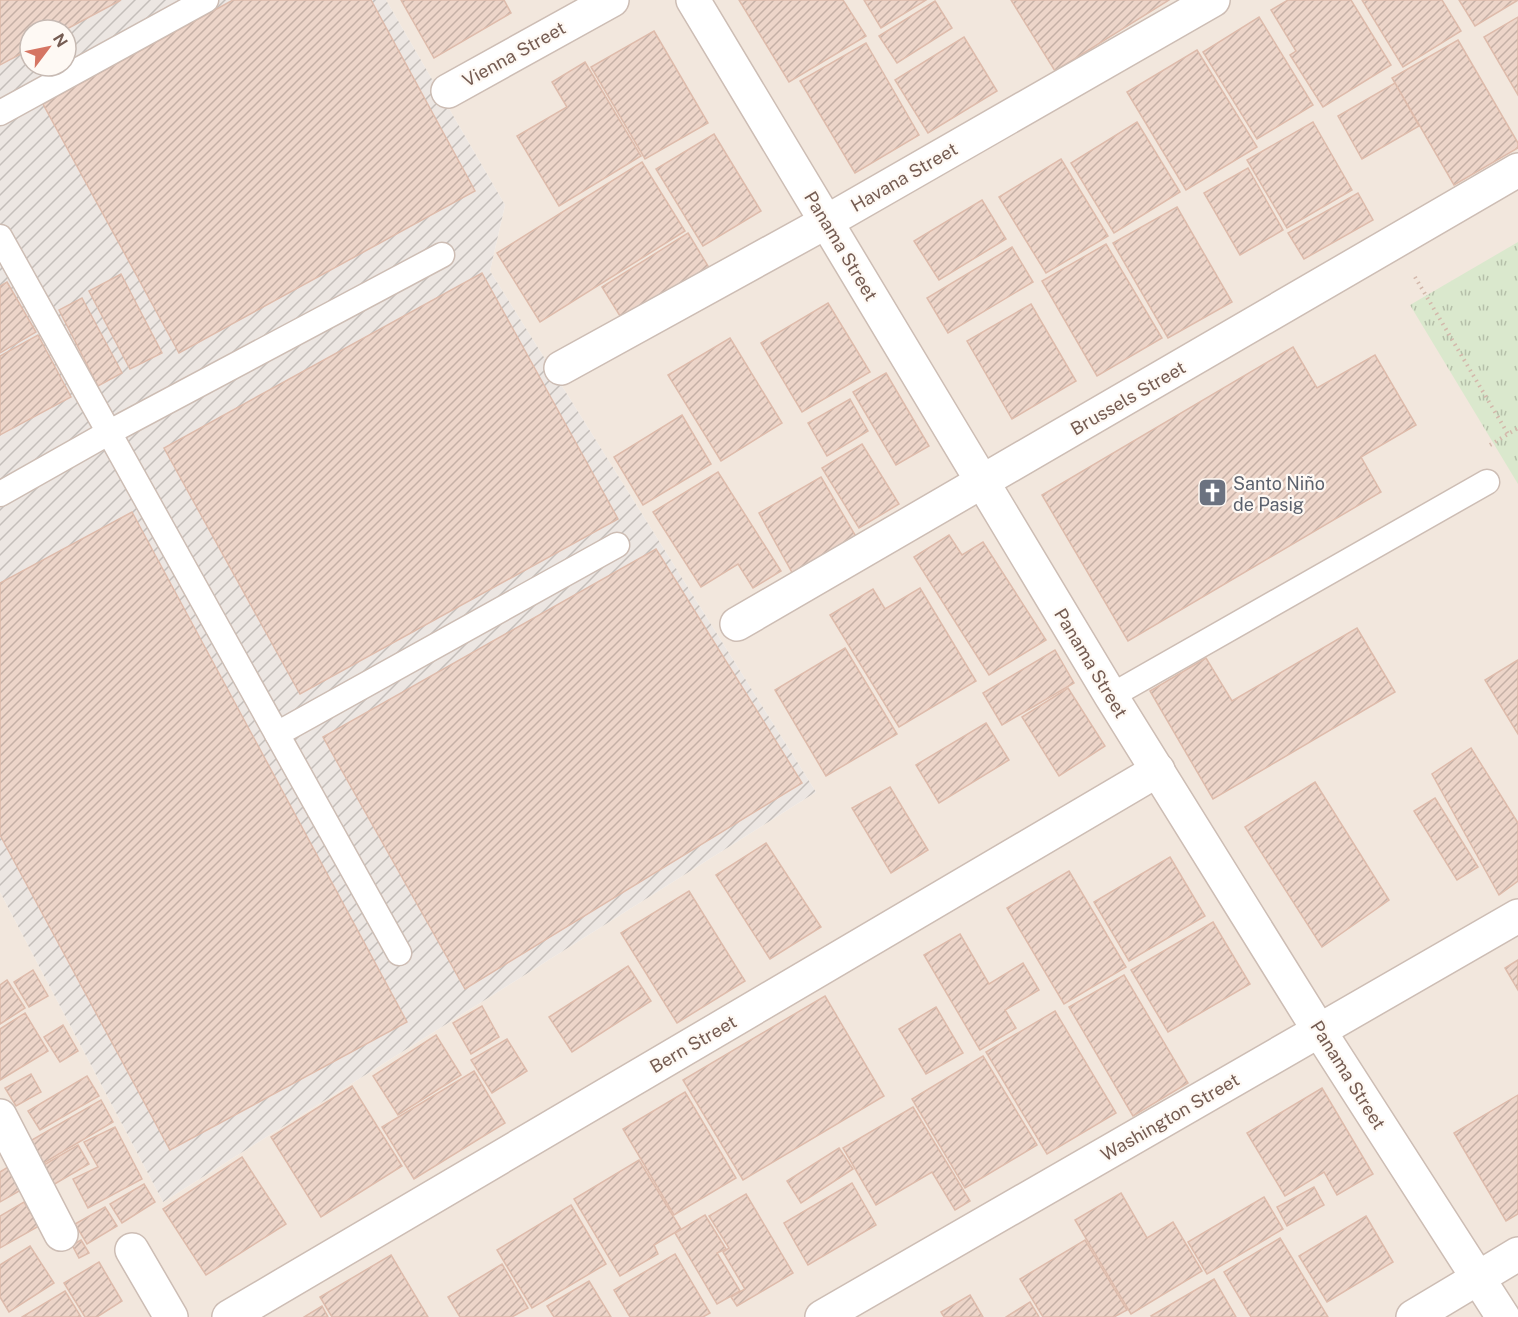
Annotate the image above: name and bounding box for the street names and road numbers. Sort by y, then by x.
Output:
street label: Vienna Street [459,17,569,91]
street label: Havana Street [847,138,961,216]
street label: Panama Street [800,187,882,305]
street label: Brussels Street [1067,357,1189,439]
street label: Panama Street [1050,604,1132,722]
street label: Bern Street [646,1011,740,1077]
street label: Panama Street [1306,1017,1390,1133]
street label: Washington Street [1097,1069,1243,1165]

